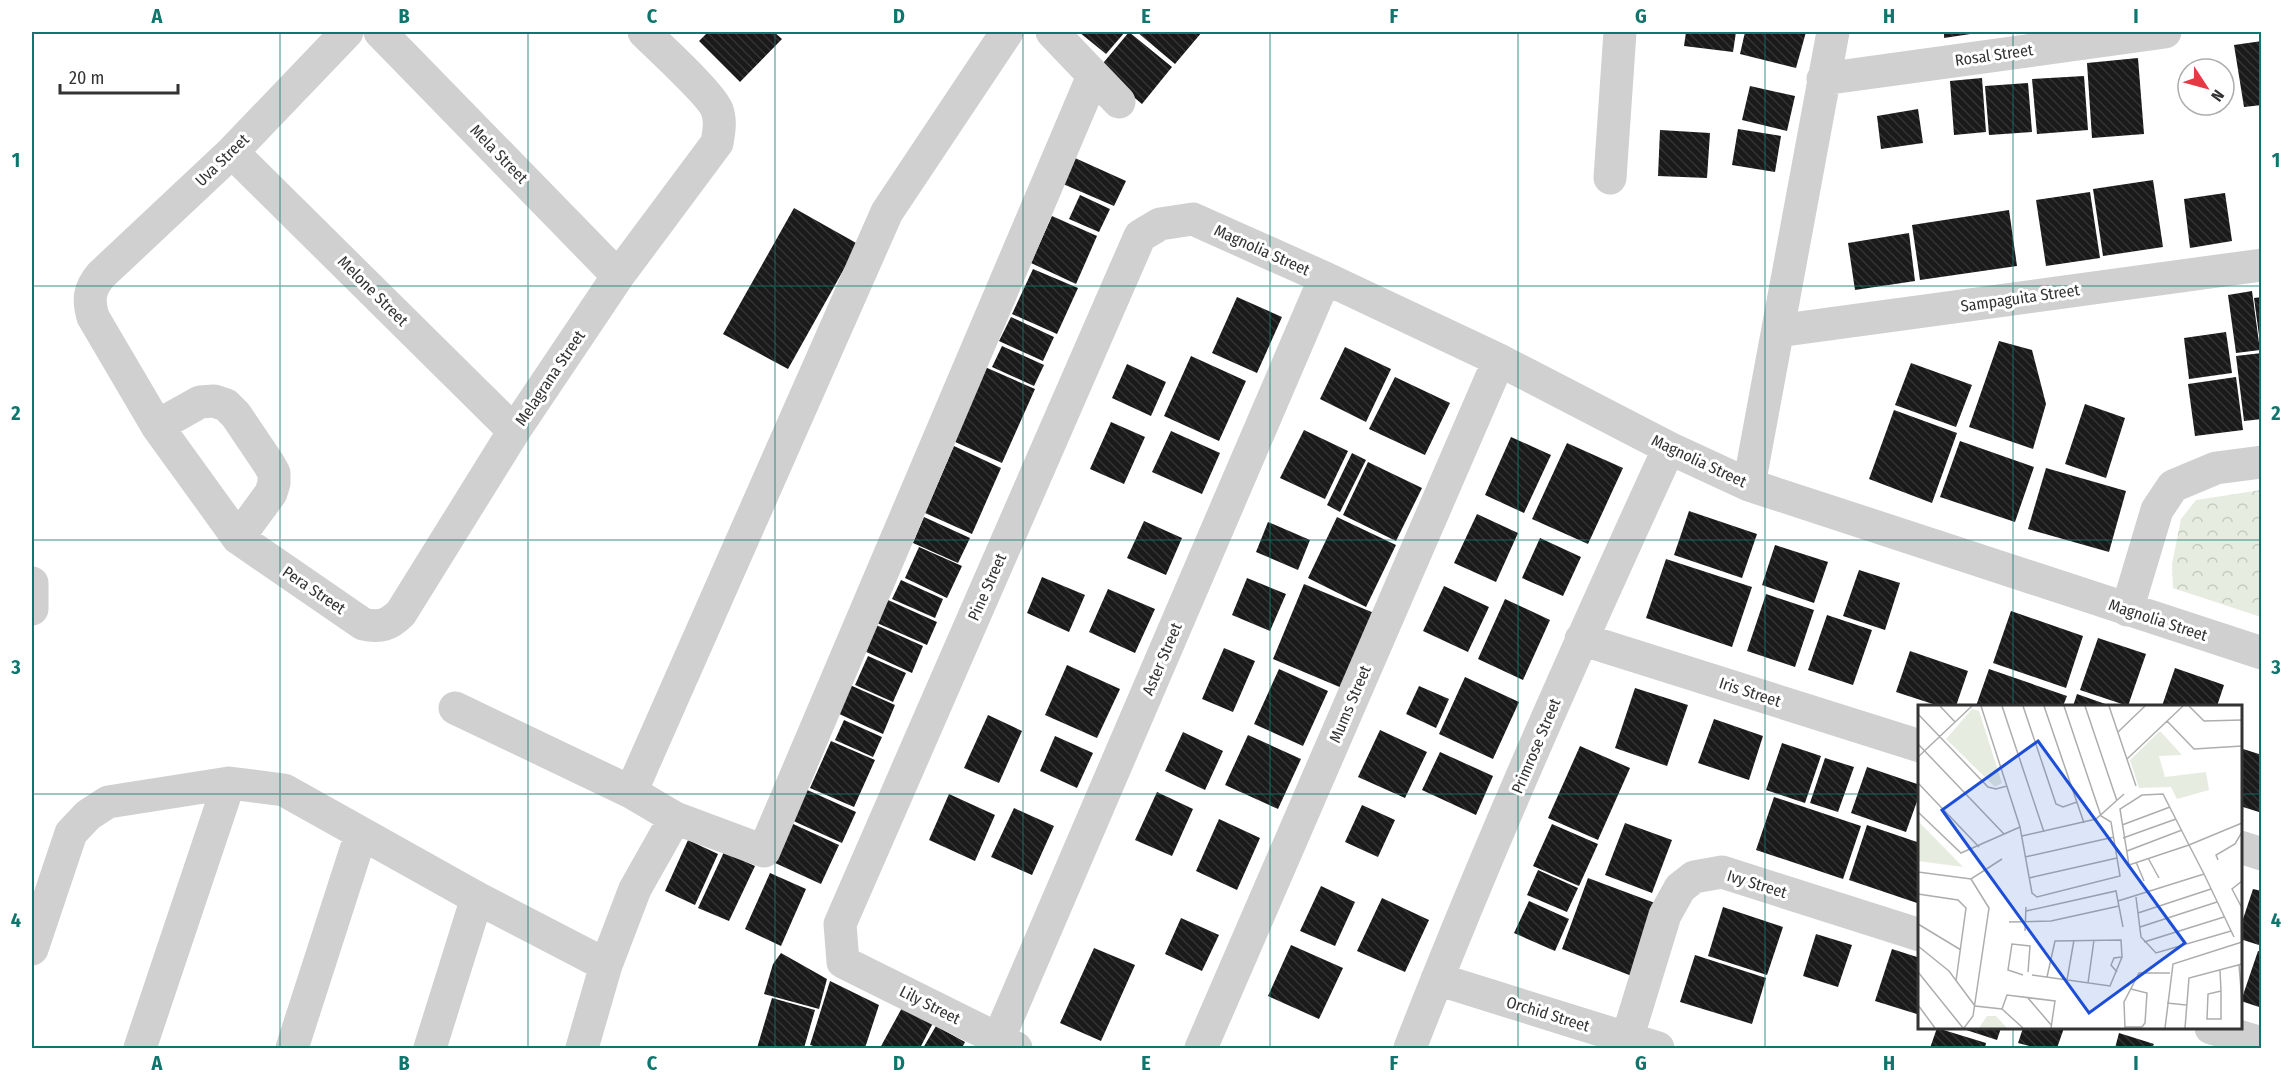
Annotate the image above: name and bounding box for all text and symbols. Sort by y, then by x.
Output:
text: A [151,4,164,28]
text: B [398,4,410,28]
text: C [647,4,658,28]
text: D [893,4,905,28]
text: E [1141,4,1151,28]
text: F [1390,4,1399,28]
text: G [1635,4,1647,28]
text: H [1883,4,1895,28]
text: I [2133,4,2139,28]
street label: Rosal Street [1954,40,2035,70]
scale bar [60,57,178,95]
north arrow [2176,57,2236,117]
text: 20 m [69,67,104,89]
text: N [2207,86,2228,105]
street label: Mela Street [466,121,532,188]
street label: Uva Street [191,129,253,190]
text: 1 [12,148,20,172]
text: 1 [2272,148,2280,172]
street label: Magnolia Street [1211,220,1313,280]
street label: Melone Street [334,252,413,331]
street label: Sampaguita Street [1959,280,2081,316]
street label: Melagrana Street [511,326,589,429]
text: 2 [10,401,21,425]
text: 2 [2270,401,2281,425]
street label: Magnolia Street [1648,431,1750,492]
street label: Pine Street [964,550,1011,624]
street label: Pera Street [279,562,350,618]
street label: Magnolia Street [2106,595,2210,645]
street label: Aster Street [1138,619,1186,698]
text: 3 [10,655,21,679]
text: 3 [2270,655,2281,679]
street label: Mums Street [1325,662,1375,745]
street label: Iris Street [1717,673,1784,711]
street label: Primrose Street [1507,695,1565,796]
inset map [1918,705,2242,1029]
street label: Ivy Street [1725,866,1790,902]
text: 4 [11,908,21,932]
text: 4 [2271,908,2281,932]
street label: Lily Street [897,982,964,1029]
street label: Orchid Street [1504,992,1593,1036]
text: A [151,1051,164,1075]
text: B [398,1051,410,1075]
text: C [647,1051,658,1075]
text: D [893,1051,905,1075]
text: E [1141,1051,1151,1075]
text: F [1390,1051,1399,1075]
text: G [1635,1051,1647,1075]
text: H [1883,1051,1895,1075]
text: I [2133,1051,2139,1075]

